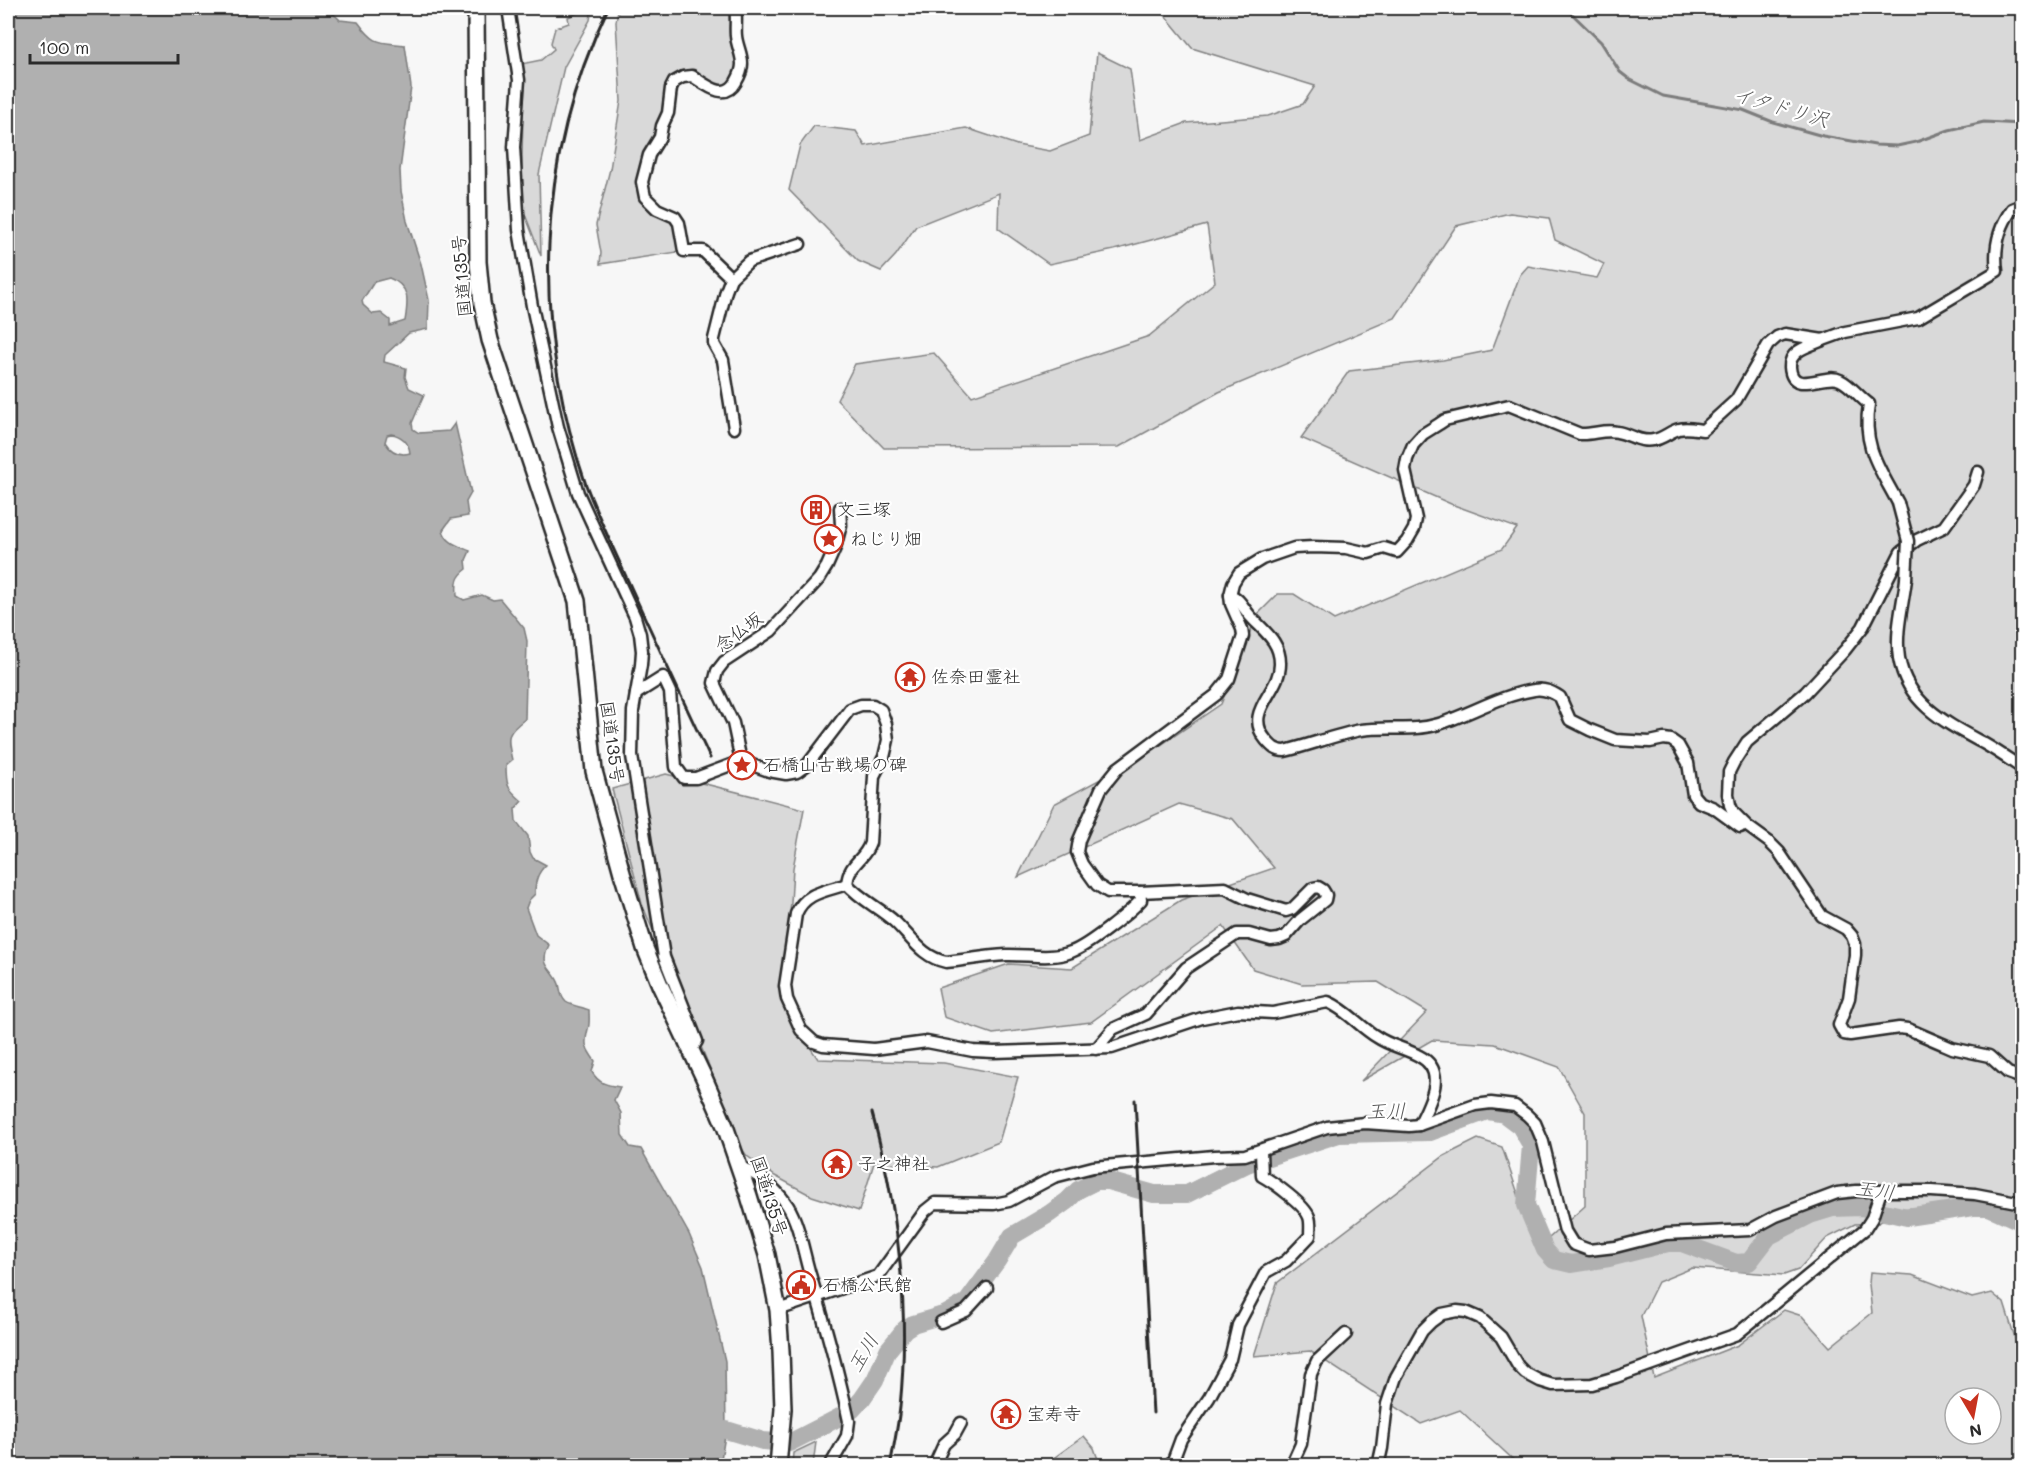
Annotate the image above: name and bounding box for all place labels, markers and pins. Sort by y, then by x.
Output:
building icon: 文三塚 [800,494,832,526]
place label: 文三塚 [837,497,891,521]
place icon: ねじり畑 [813,523,845,555]
place label: ねじり畑 [850,526,922,550]
temple icon: 佐奈田霊社 [894,661,926,693]
place label: 佐奈田霊社 [931,664,1021,688]
place icon: 石橋山古戦場の碑 [726,749,758,781]
place label: 石橋山古戦場の碑 [763,752,907,776]
temple icon: 子之神社 [821,1148,853,1180]
place label: 子之神社 [858,1151,930,1175]
public building icon: 石橋公民館 [785,1269,817,1301]
place label: 石橋公民館 [822,1272,912,1296]
temple icon: 宝寿寺 [990,1398,1022,1430]
place label: 宝寿寺 [1027,1401,1081,1425]

